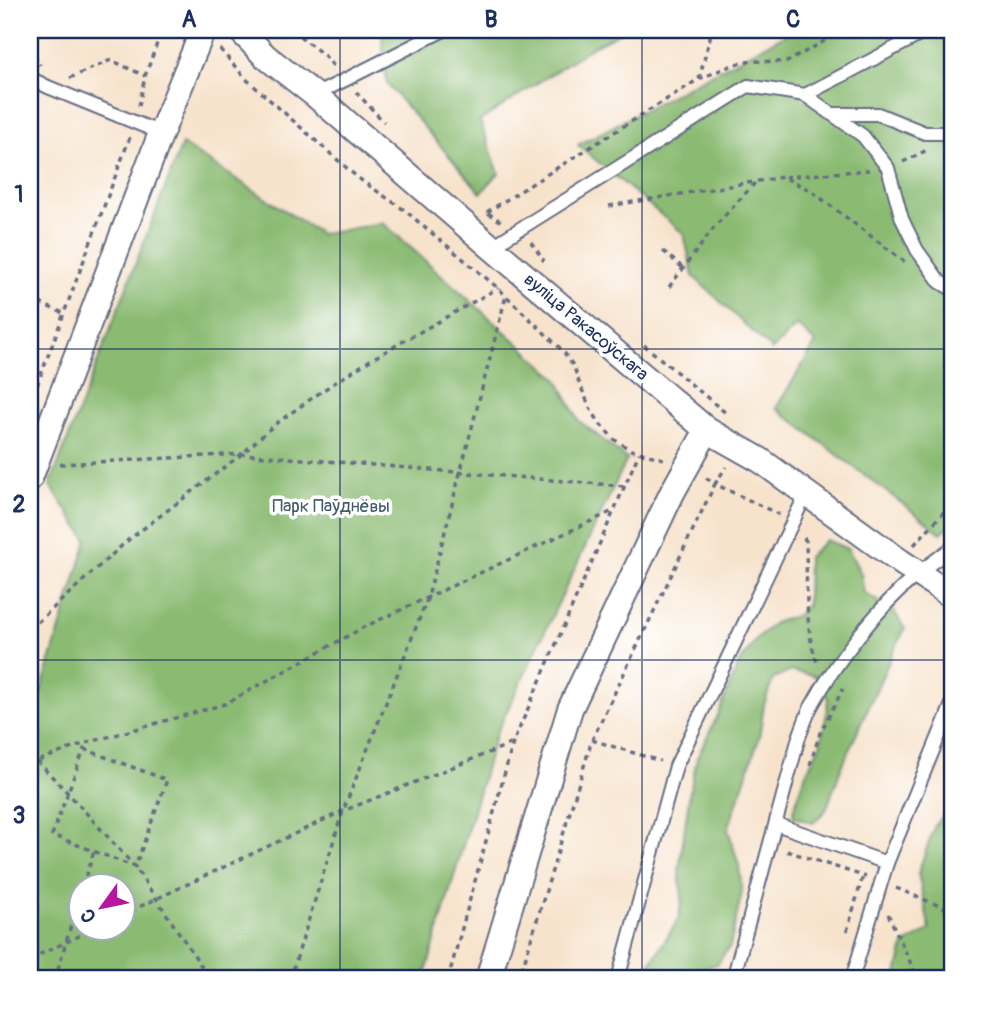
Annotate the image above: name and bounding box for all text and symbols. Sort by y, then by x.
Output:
text: A [182,5,197,34]
text: B [484,5,498,34]
text: C [786,5,800,34]
text: 1 [15,180,24,209]
street label: вуліца Ракасоўскага [519,268,653,386]
text: 2 [13,490,26,519]
park label: Парк Паўднёвы [272,495,390,518]
text: 3 [13,801,25,830]
north arrow [66,872,136,942]
text: С [75,904,102,927]

